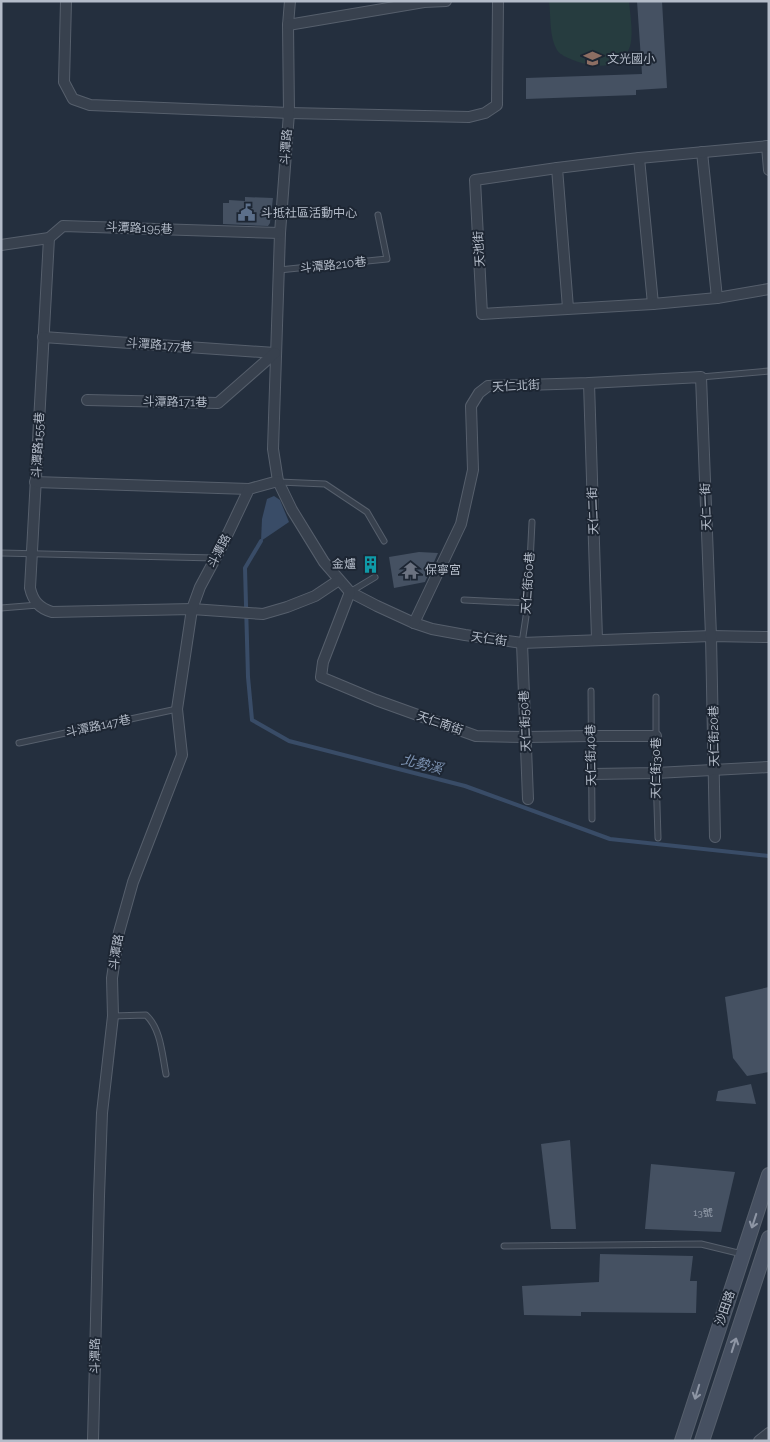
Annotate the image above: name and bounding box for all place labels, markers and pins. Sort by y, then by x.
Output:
school or university icon: 文光國小 [583,49,603,69]
place label: 文光國小 [607,52,655,66]
public building icon: 斗抵社區活動中心 [237,203,257,223]
place label: 斗抵社區活動中心 [261,206,357,220]
building icon: 金爐 [360,554,380,574]
place label: 金爐 [332,557,356,571]
temple icon: 保寧宮 [401,560,421,580]
place label: 保寧宮 [425,563,461,577]

